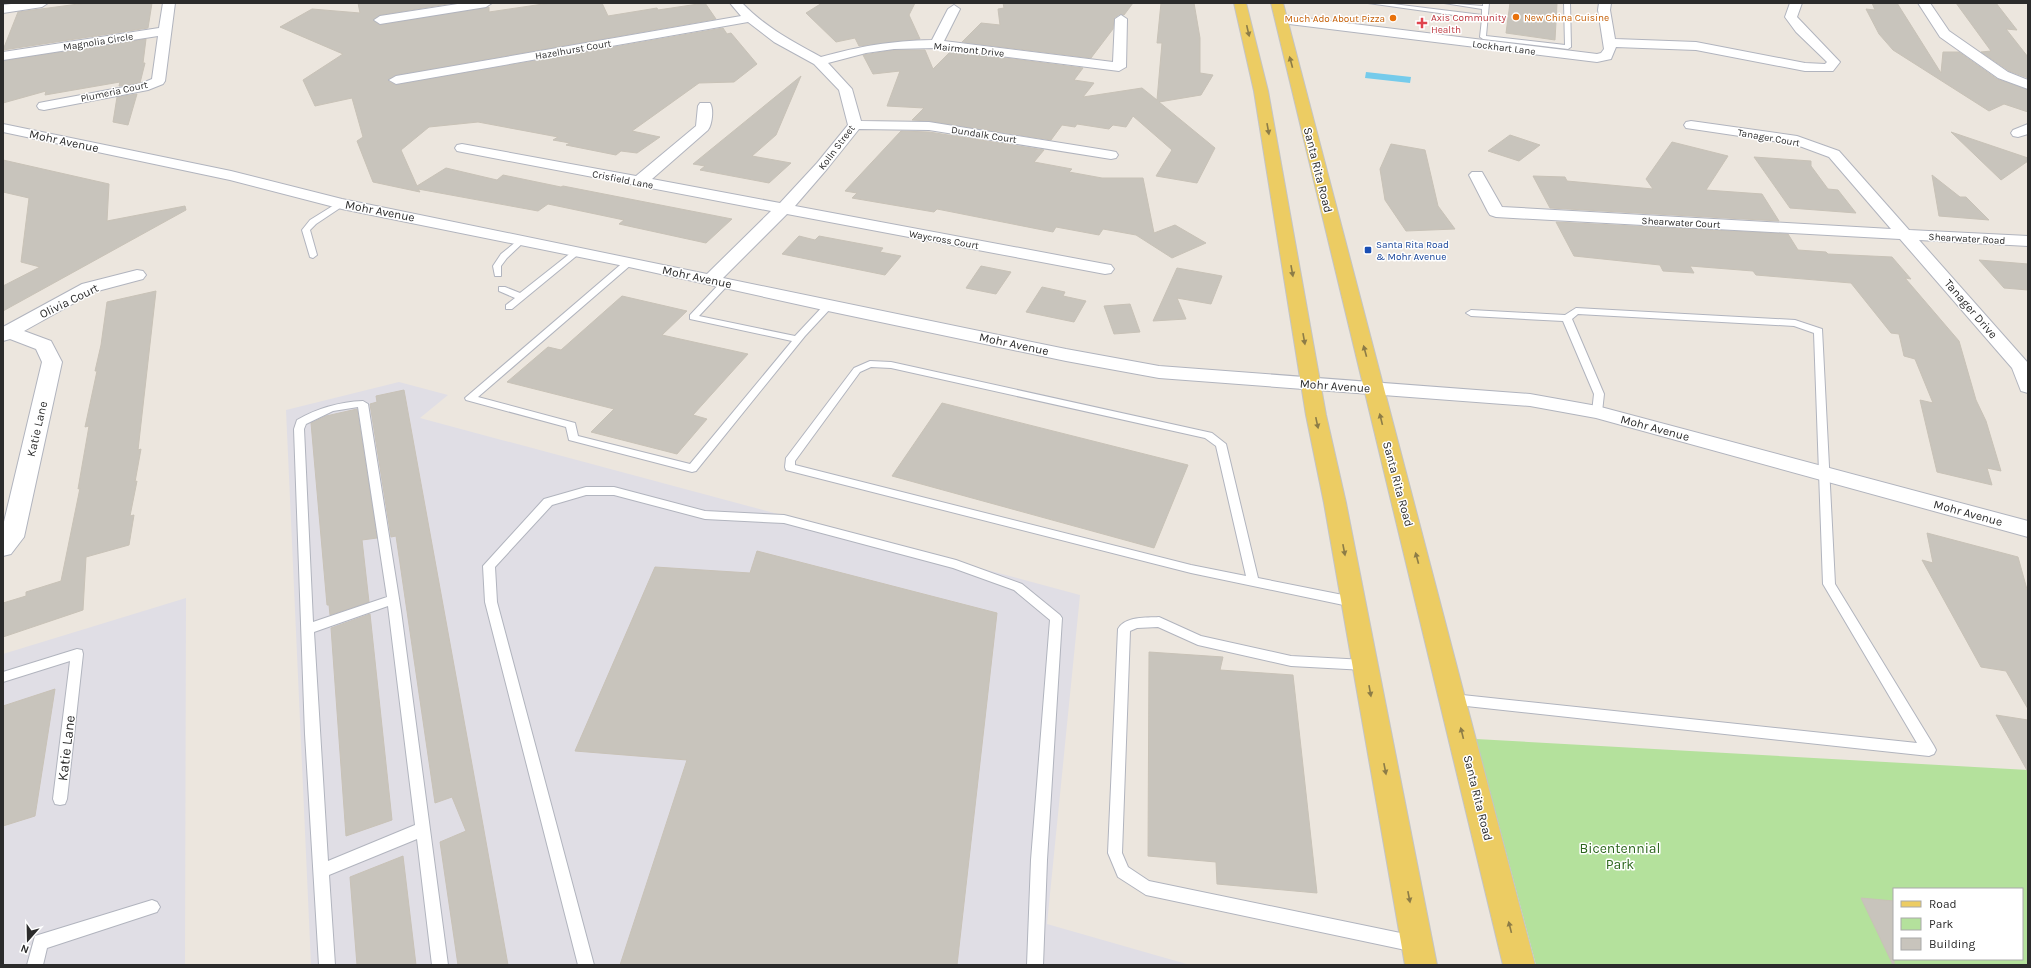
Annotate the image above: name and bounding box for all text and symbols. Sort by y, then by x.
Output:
place label: Axis Community Health [1431,12,1507,36]
marker: New China Cuisine [1511,12,1521,22]
place label: New China Cuisine [1524,12,1609,24]
place label: Much Ado About Pizza [1285,13,1385,25]
marker: Much Ado About Pizza [1388,13,1398,23]
marker: Axis Community Health [1416,17,1428,29]
one-way arrow [1245,25,1251,37]
street label: Magnolia Circle [62,31,134,53]
street label: Hazelhurst Court [534,37,612,63]
street label: Lockhart Lane [1472,38,1536,58]
street label: Mairmont Drive [933,40,1005,60]
one-way arrow [1288,56,1294,68]
street label: Plumeria Court [80,79,149,105]
street label: Kolln Street [816,123,858,172]
one-way arrow [1265,123,1271,135]
street label: Dundalk Court [950,124,1018,146]
street label: Santa Rita Road [1301,126,1335,214]
street label: Mohr Avenue [28,127,100,155]
street label: Tanager Court [1737,127,1801,149]
street label: Crisfield Lane [591,168,654,192]
street label: Mohr Avenue [344,197,416,225]
street label: Shearwater Court [1641,215,1721,231]
street label: Waycross Court [908,228,980,252]
street label: Shearwater Road [1928,231,2006,247]
place label: Santa Rita Road & Mohr Avenue [1376,239,1449,263]
marker: Santa Rita Road & Mohr Avenue [1363,245,1373,255]
street label: Mohr Avenue [661,263,733,291]
one-way arrow [1289,265,1295,278]
street label: Tanager Drive [1942,277,2000,341]
street label: Olivia Court [37,281,101,321]
street label: Mohr Avenue [978,330,1050,358]
one-way arrow [1301,332,1307,345]
one-way arrow [1362,344,1368,356]
street label: Mohr Avenue [1299,377,1371,395]
street label: Katie Lane [24,400,50,458]
one-way arrow [1378,412,1384,425]
street label: Mohr Avenue [1619,412,1691,444]
one-way arrow [1315,416,1321,429]
street label: Santa Rita Road [1380,440,1416,528]
street label: Mohr Avenue [1932,497,2004,529]
one-way arrow [1341,544,1347,556]
one-way arrow [1414,552,1420,564]
one-way arrow [1368,685,1374,697]
street label: Katie Lane [54,714,79,782]
one-way arrow [1458,727,1464,739]
street label: Santa Rita Road [1461,754,1495,842]
one-way arrow [1382,763,1388,775]
park label: Bicentennial Park [1580,840,1660,873]
legend [1893,888,2023,960]
one-way arrow [1406,891,1412,903]
text: Road [1929,897,1957,911]
text: Park [1929,917,1954,931]
north arrow [8,920,48,960]
one-way arrow [1507,921,1513,933]
text: Building [1929,937,1976,951]
text: N [19,941,31,956]

